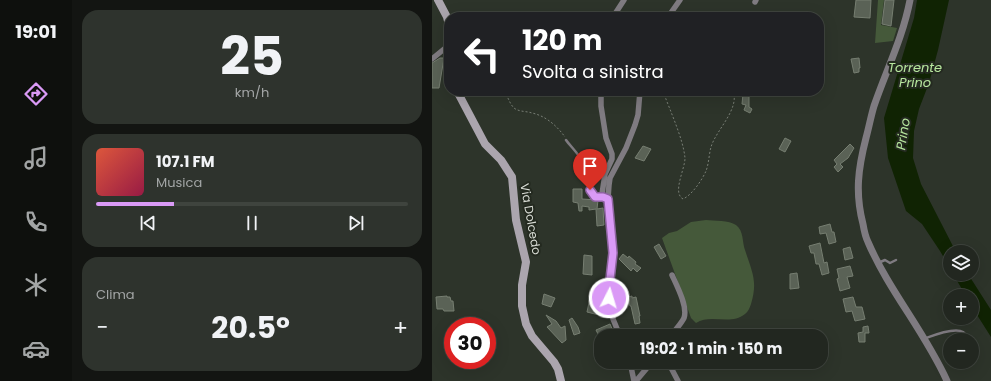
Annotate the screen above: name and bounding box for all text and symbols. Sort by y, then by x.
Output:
text: 19:01 [15,19,57,44]
text: 25 [220,20,284,93]
text: 120 m [522,21,602,60]
icon: left [456,28,508,80]
water label: Torrente Prino [888,58,942,92]
text: Svolta a sinistra [522,59,664,84]
icon: directions [22,80,50,108]
text: km/h [235,83,269,102]
water label: Prino [891,117,915,151]
icon: music [22,144,50,172]
pin [573,149,607,190]
text: 107.1 FM [156,151,214,172]
icon: arrive [579,155,601,177]
text: Musica [156,173,202,192]
street label: Via Dolcedo [516,182,546,256]
icon: phone [22,208,50,236]
icon: previous [137,212,159,234]
icon: pause [241,212,263,234]
icon: next [345,212,367,234]
map controls [943,245,979,369]
button: layers [943,245,979,281]
icon: climate [22,271,50,299]
position arrow [588,277,630,319]
text: Clima [96,285,135,304]
button: + [943,289,979,325]
text: 20.5° [211,306,290,349]
text: − [96,312,108,343]
text: + [393,312,408,343]
speed limit sign: 30 [444,317,496,369]
button: − [943,333,979,369]
icon: car [22,335,50,363]
text: 19:02 · 1 min · 150 m [640,338,782,359]

